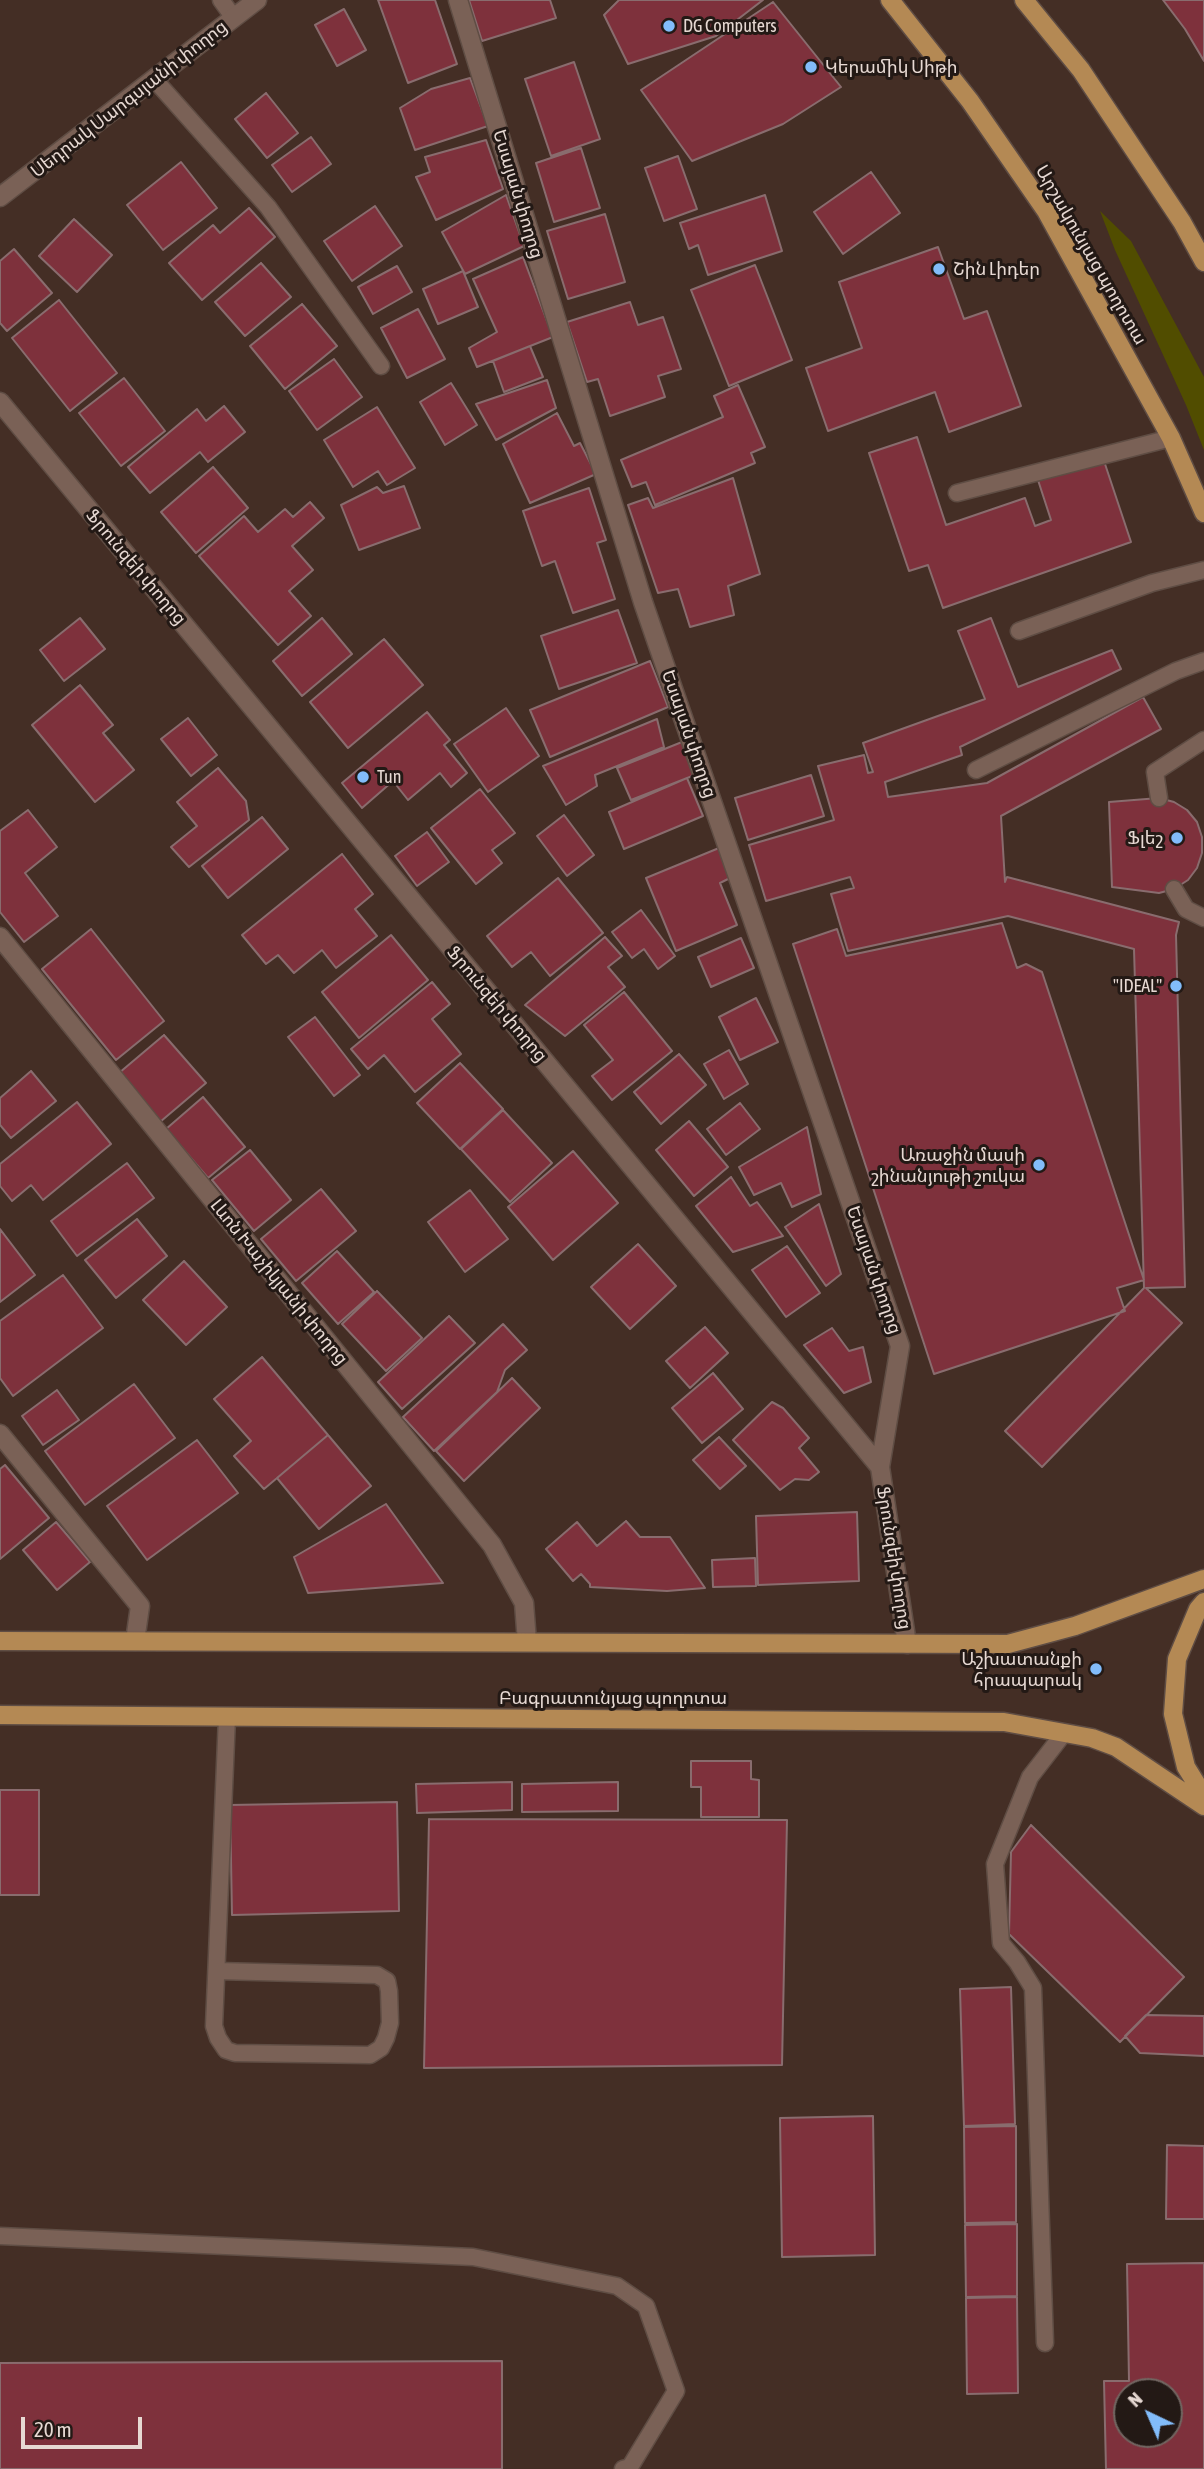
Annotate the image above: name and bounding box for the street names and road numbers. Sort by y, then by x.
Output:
street label: Սեդրակ Սարգսյանի փողոց [27,16,231,182]
street label: Եսայան փողոց [488,127,548,261]
street label: Արշակունյաց պողոտա [1031,161,1151,349]
street label: Ֆրունզեի փողոց [81,505,191,629]
street label: Եսայան փողոց [657,667,721,801]
street label: Ֆրունզեի փողոց [442,942,552,1066]
street label: Լևոն Խաչիկյանի փողոց [206,1195,352,1369]
street label: Եսայան փողոց [842,1203,906,1337]
street label: Ֆրունզեի փողոց [872,1485,916,1631]
street label: Բագրատունյաց պողոտա [499,1687,727,1709]

